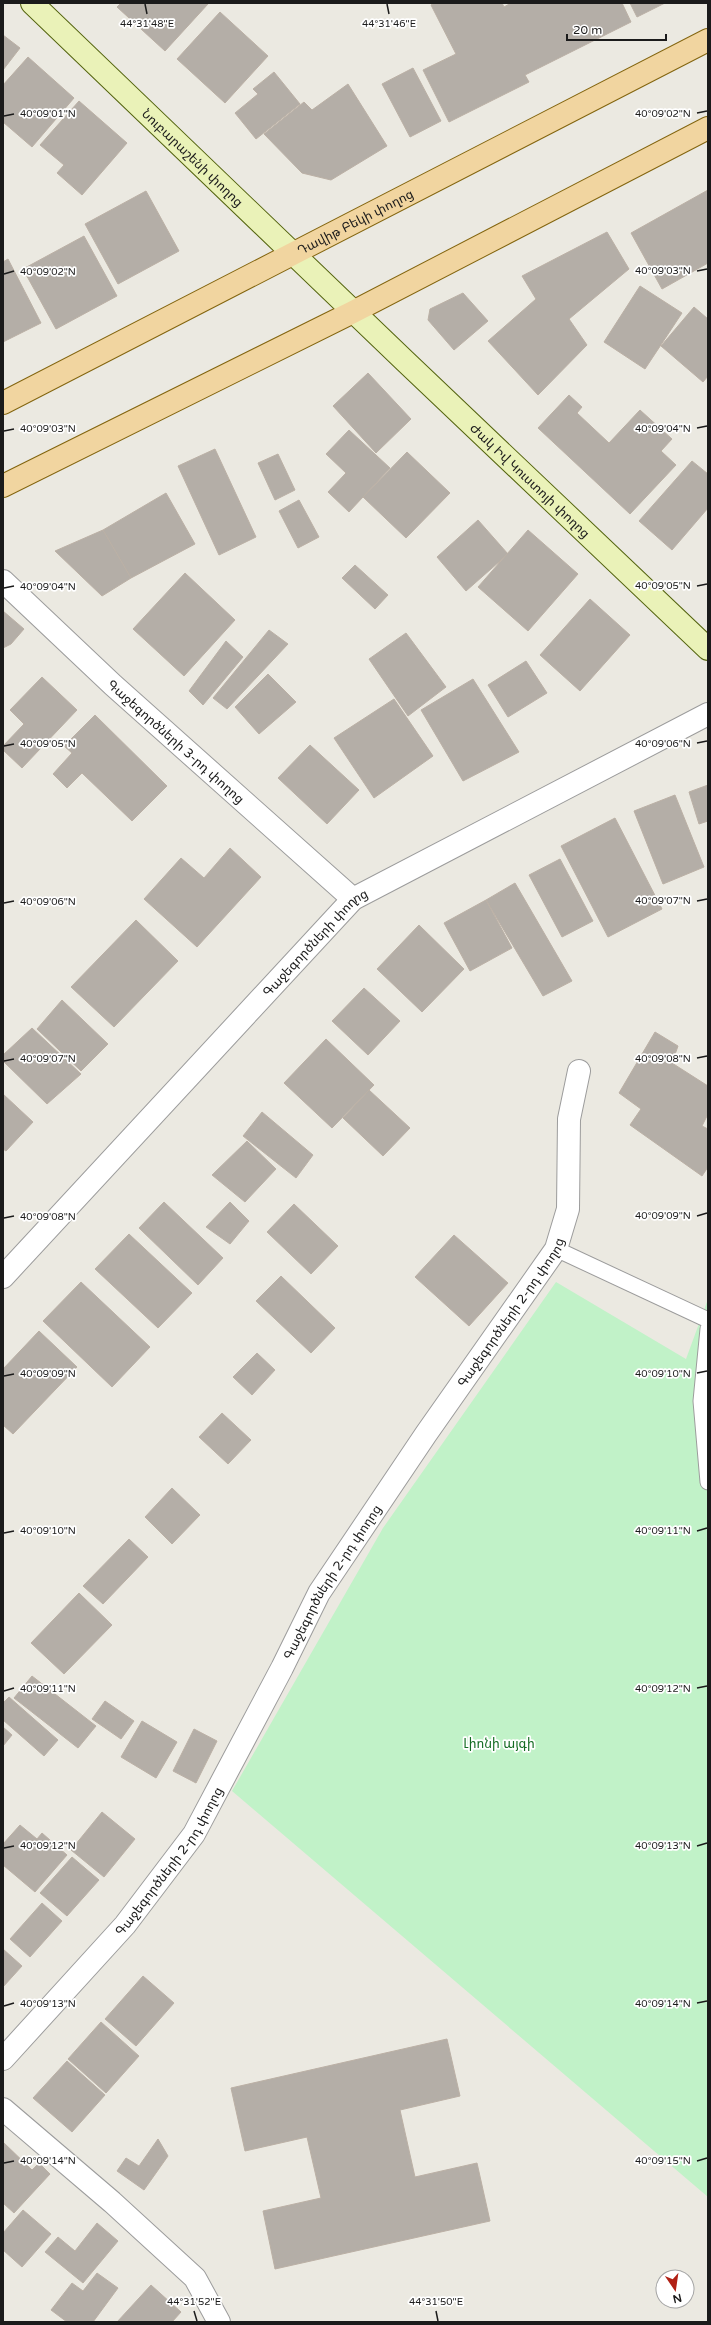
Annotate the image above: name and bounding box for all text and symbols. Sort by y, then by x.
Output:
scale bar [567,16,666,42]
text: 44°31'48"E [120,18,174,30]
text: 44°31'46"E [362,18,416,30]
text: 20 m [573,23,602,37]
street label: Նուբարաշենի փողոց [138,106,246,210]
text: 40°09'01"N [20,108,76,120]
text: 40°09'02"N [635,108,691,120]
street label: Դավիթ Բեկի փողոց [295,186,416,259]
text: 40°09'03"N [635,265,691,277]
text: 40°09'02"N [20,266,76,278]
street label: Ժակ Իվ Կուստոյի փողոց [466,420,593,542]
text: 40°09'03"N [20,423,76,435]
text: 40°09'04"N [635,423,691,435]
text: 40°09'05"N [635,580,691,592]
text: 40°09'04"N [20,581,76,593]
street label: Գաջեգործների 3-րդ փողոց [104,677,247,807]
text: 40°09'05"N [20,738,76,750]
text: 40°09'06"N [635,738,691,750]
street label: Գաջեգործների փողոց [260,886,371,1000]
text: 40°09'07"N [635,895,691,907]
text: 40°09'06"N [20,896,76,908]
text: 40°09'07"N [20,1053,76,1065]
text: 40°09'08"N [635,1053,691,1065]
text: 40°09'09"N [635,1210,691,1222]
text: 40°09'08"N [20,1211,76,1223]
street label: Գաջեգործների 2-րդ փողոց [454,1236,568,1391]
text: 40°09'09"N [20,1368,76,1380]
text: 40°09'10"N [635,1368,691,1380]
street label: Գաջեգործների 2-րդ փողոց [280,1502,385,1662]
text: 40°09'10"N [20,1525,76,1537]
text: 40°09'11"N [635,1525,691,1537]
text: 40°09'11"N [20,1683,76,1695]
text: 40°09'12"N [635,1683,691,1695]
park label: Լիոնի այգի [463,1736,535,1752]
street label: Գաջեգործների 2-րդ փողոց [112,1784,227,1939]
text: 40°09'12"N [20,1840,76,1852]
text: 40°09'13"N [635,1840,691,1852]
text: 40°09'13"N [20,1998,76,2010]
text: 40°09'14"N [635,1998,691,2010]
text: 40°09'14"N [20,2155,76,2167]
text: 40°09'15"N [635,2155,691,2167]
north arrow [655,2269,695,2309]
text: N [671,2291,683,2306]
text: 44°31'52"E [167,2296,221,2308]
text: 44°31'50"E [409,2296,463,2308]

